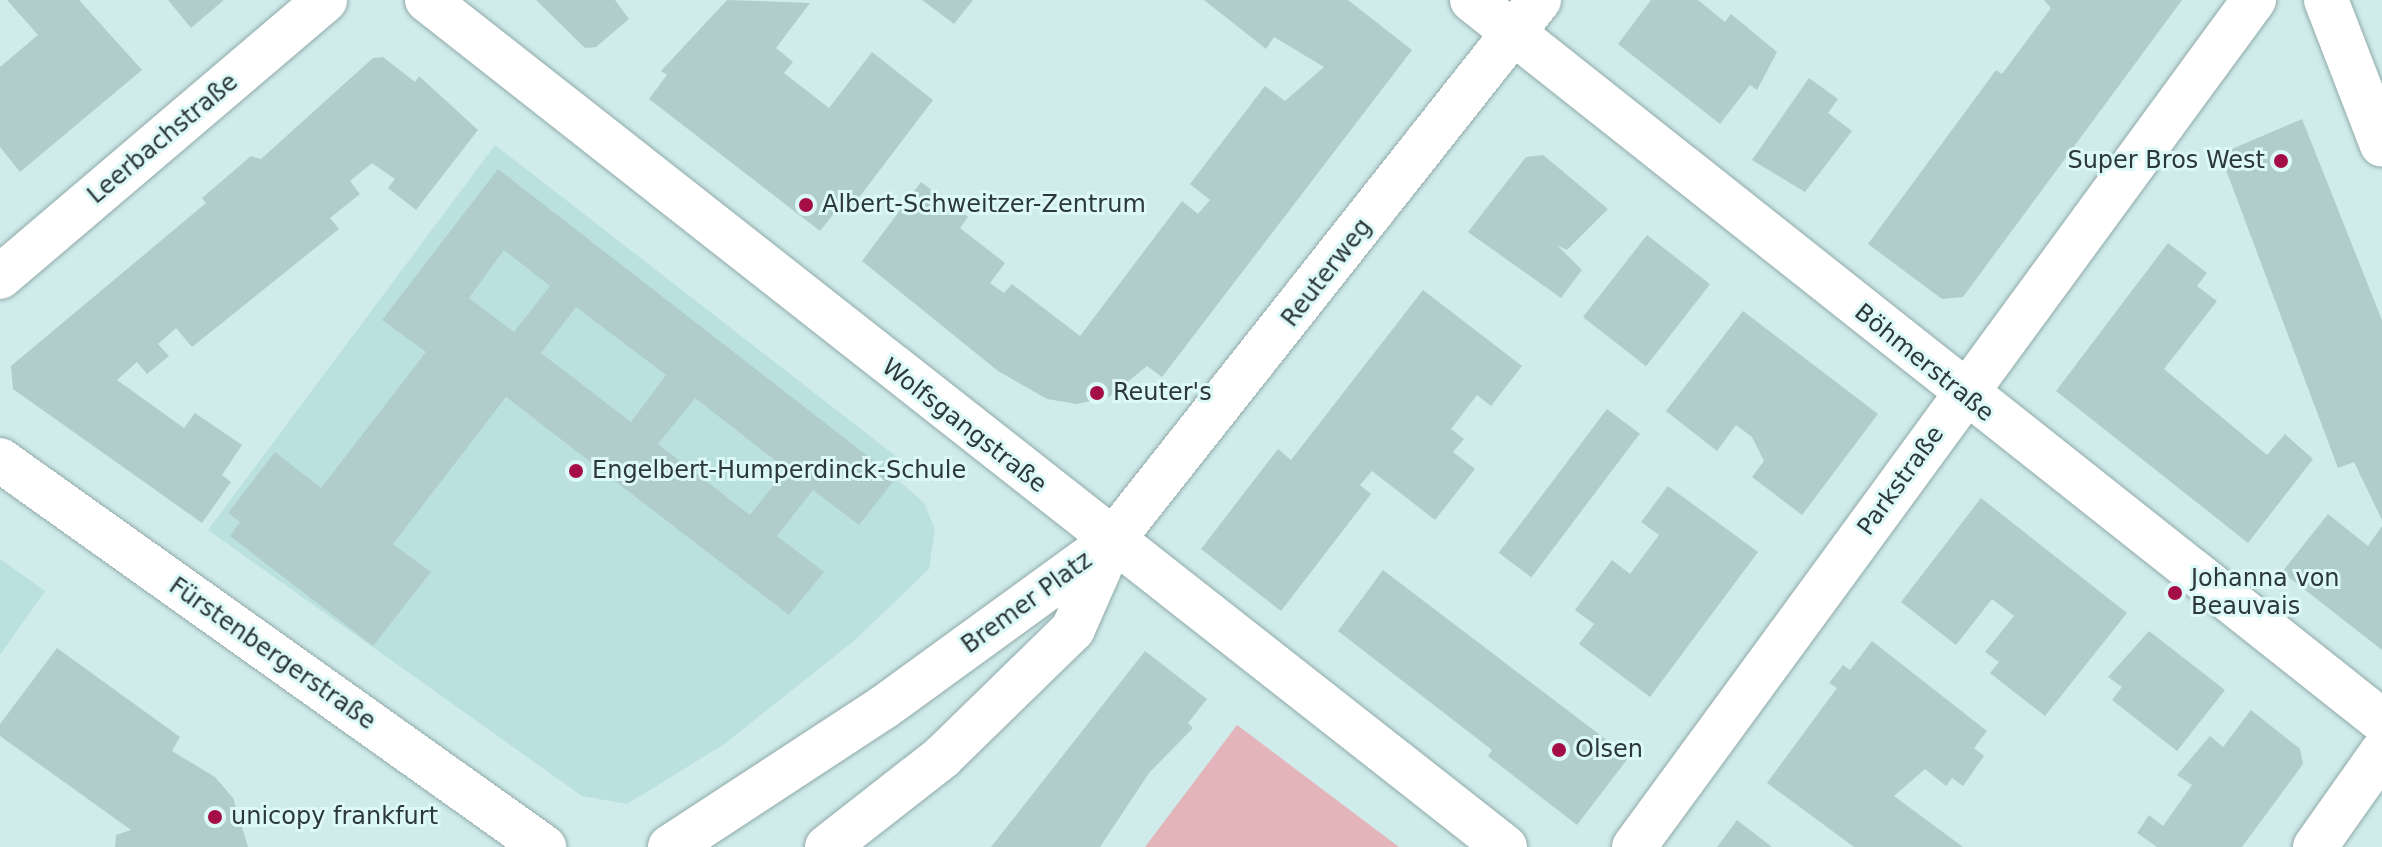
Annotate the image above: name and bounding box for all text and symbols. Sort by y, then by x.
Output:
street label: Leerbachstraße [82,68,244,210]
place label: Super Bros West [2067,147,2265,175]
marker: Super Bros West [2272,152,2290,170]
place label: Albert-Schweitzer-Zentrum [822,191,1146,219]
marker: Albert-Schweitzer-Zentrum [797,196,815,214]
street label: Reuterweg [1276,213,1378,333]
street label: Böhmerstraße [1849,298,1999,428]
street label: Wolfsgangstraße [876,353,1052,499]
place label: Reuter's [1113,379,1212,407]
marker: Reuter's [1088,384,1106,402]
street label: Parkstraße [1852,421,1950,541]
place label: Engelbert-Humperdinck-Schule [592,457,966,485]
marker: Engelbert-Humperdinck-Schule [567,462,585,480]
street label: Bremer Platz [956,546,1098,660]
place label: Johanna von Beauvais [2191,565,2340,621]
street label: Fürstenbergerstraße [163,572,381,736]
marker: Johanna von Beauvais [2166,584,2184,602]
place label: Olsen [1575,736,1643,764]
marker: Olsen [1550,741,1568,759]
place label: unicopy frankfurt [231,803,438,831]
marker: unicopy frankfurt [206,808,224,826]

